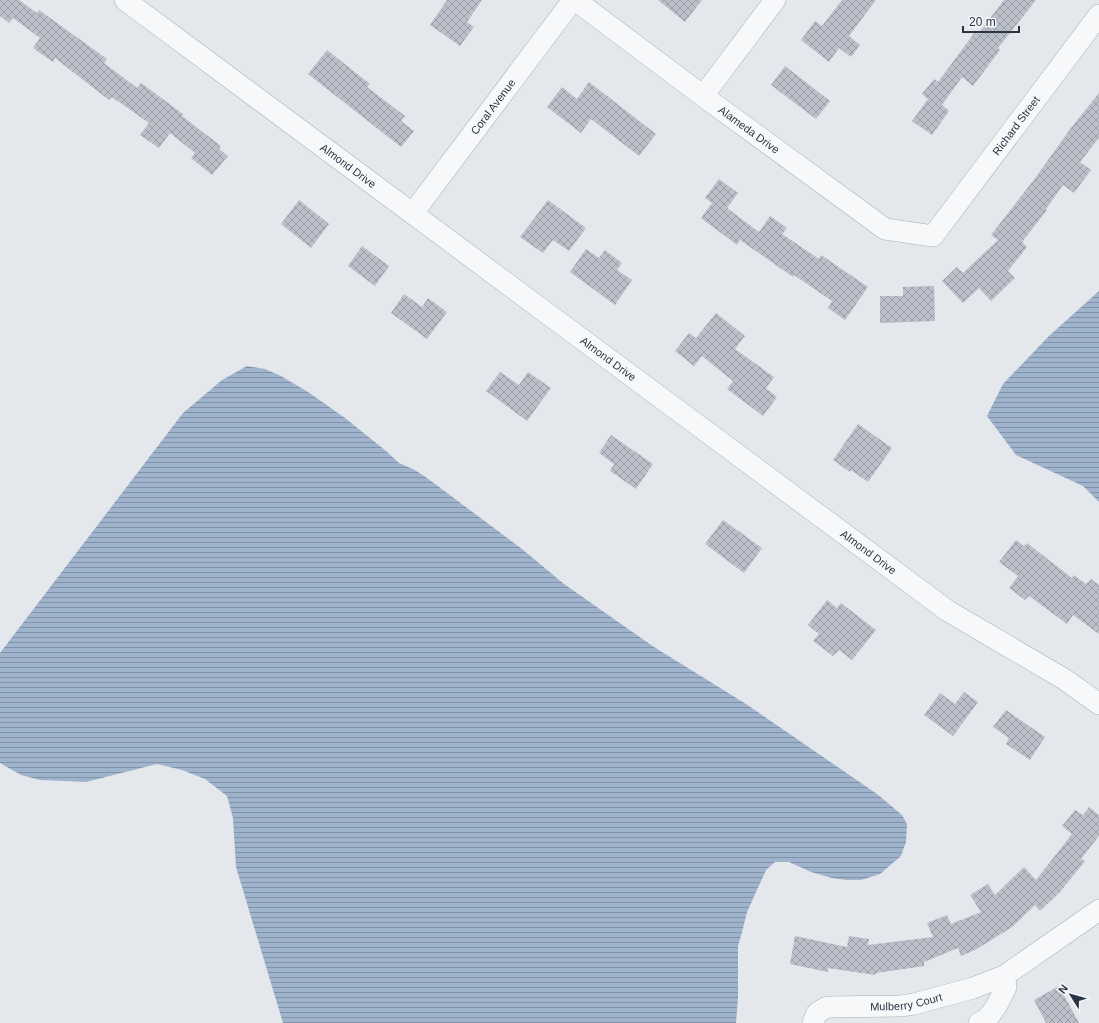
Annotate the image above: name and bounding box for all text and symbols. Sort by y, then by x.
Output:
scale bar [963,8,1019,34]
text: 20 m [969,15,996,29]
street label: Coral Avenue [468,77,517,137]
street label: Richard Street [990,94,1042,157]
street label: Alameda Drive [716,103,782,156]
street label: Almond Drive [318,141,378,190]
street label: Almond Drive [578,334,638,383]
street label: Almond Drive [838,527,899,577]
north arrow [1051,975,1091,1015]
text: N [1056,982,1070,996]
street label: Mulberry Court [870,991,943,1012]

